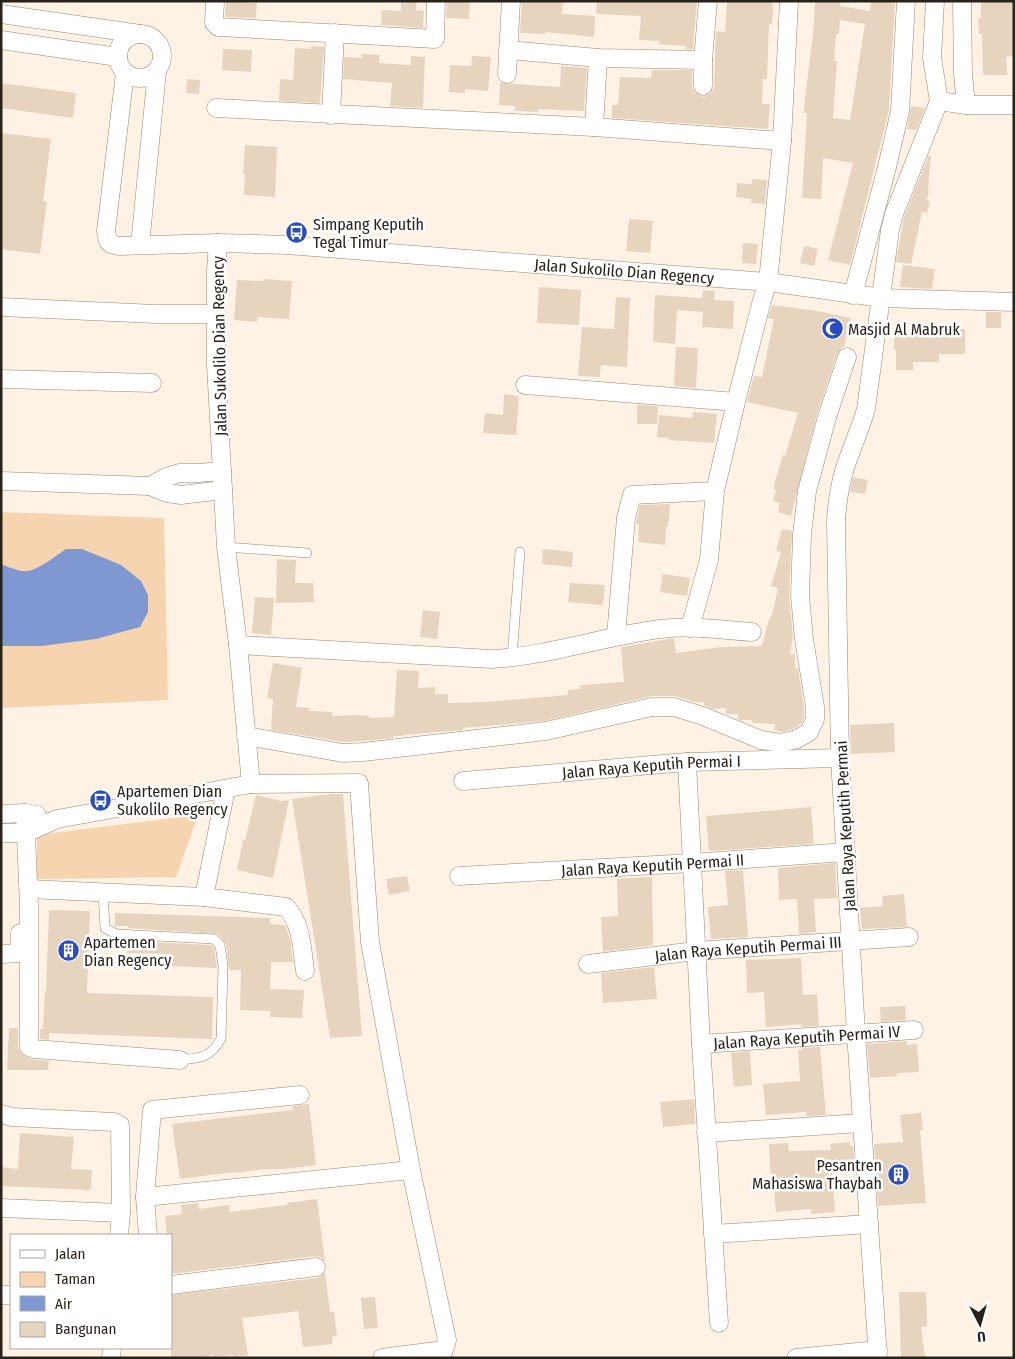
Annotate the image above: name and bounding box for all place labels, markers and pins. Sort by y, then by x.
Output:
place label: Simpang Keputih Tegal Timur [313,215,424,252]
bus stop icon: Simpang Keputih Tegal Timur [285,221,309,245]
mosque icon: Masjid Al Mabruk [820,317,844,341]
place label: Masjid Al Mabruk [848,320,960,339]
place label: Apartemen Dian Sukolilo Regency [117,782,228,819]
bus stop icon: Apartemen Dian Sukolilo Regency [89,788,113,812]
place label: Apartemen Dian Regency [84,933,172,970]
building icon: Apartemen Dian Regency [56,939,80,963]
place label: Pesantren Mahasiswa Thaybah [752,1156,882,1193]
building icon: Pesantren Mahasiswa Thaybah [886,1162,910,1186]

